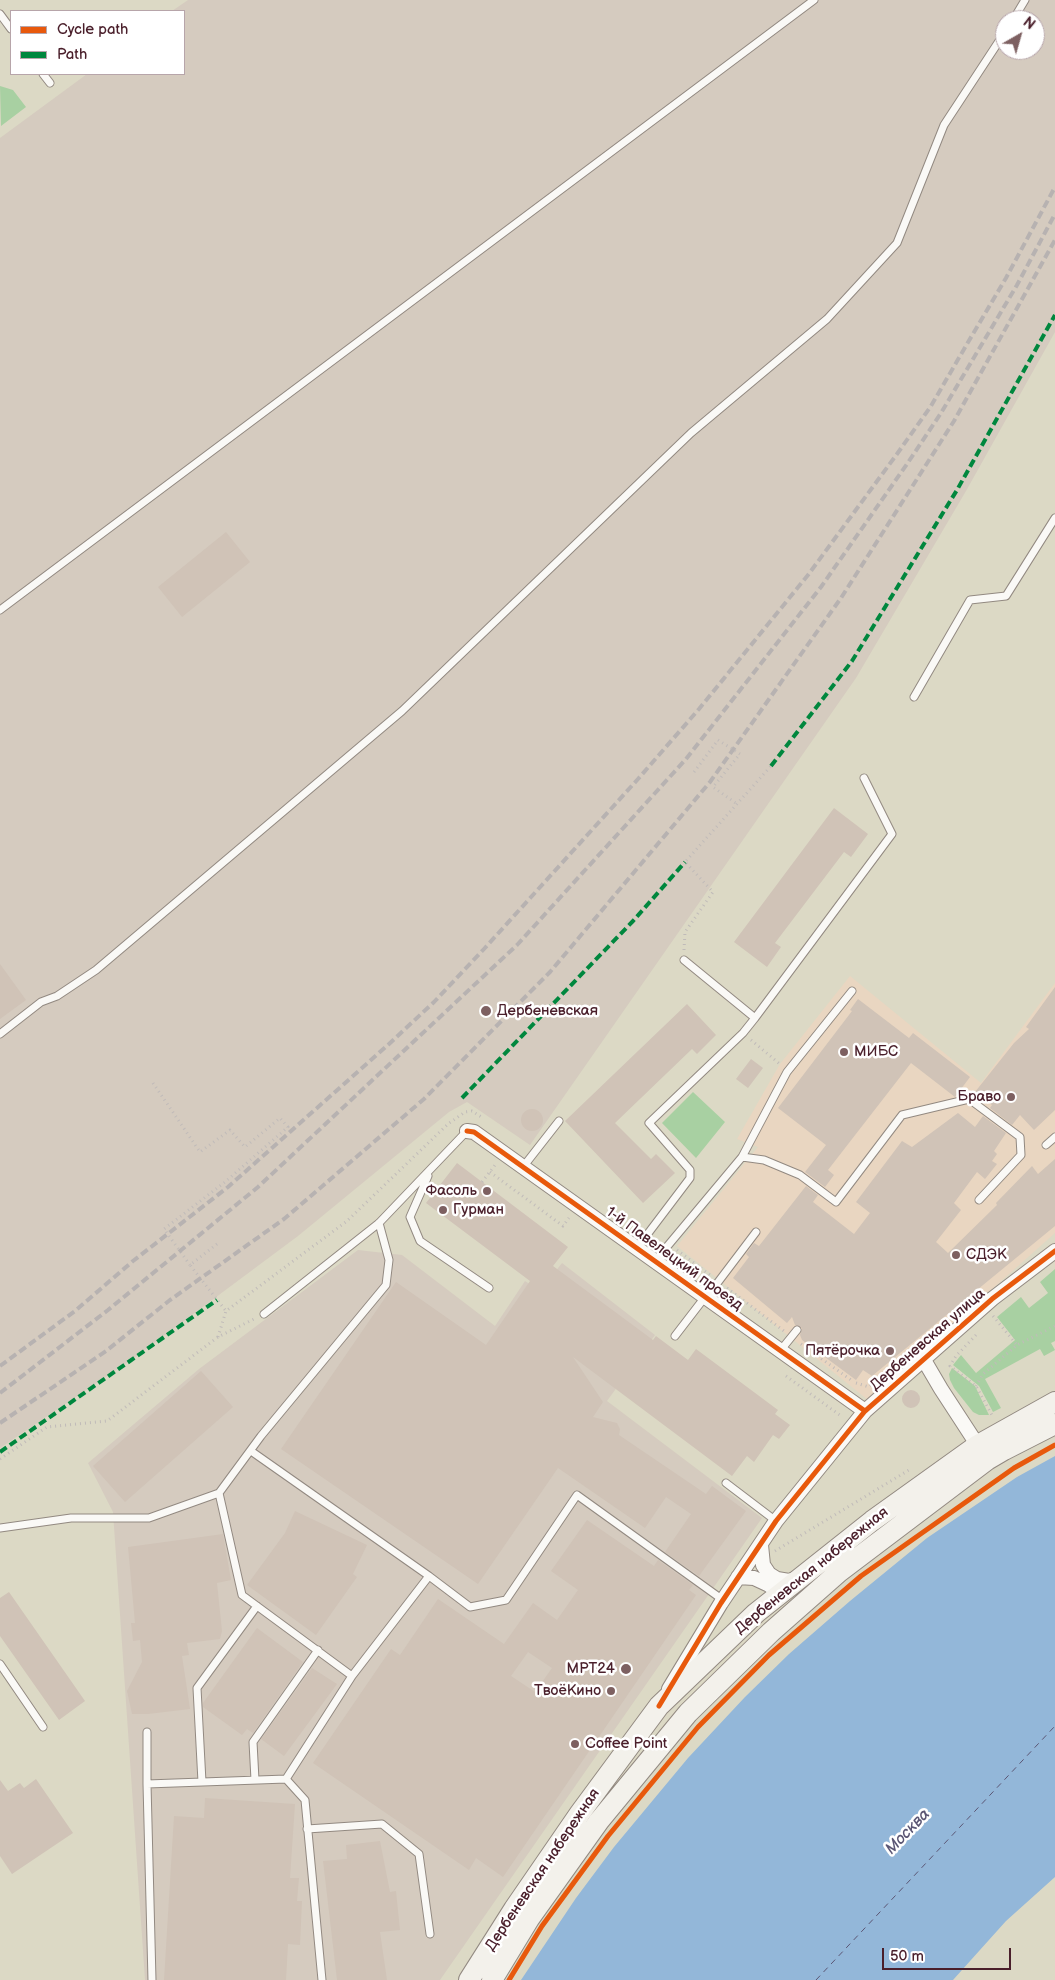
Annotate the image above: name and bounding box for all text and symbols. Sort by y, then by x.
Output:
legend [10,10,185,75]
north arrow [995,10,1045,60]
text: N [1020,14,1038,34]
text: Cycle path [57,20,128,39]
text: Path [57,45,87,64]
place label: Дербеневская [497,1002,598,1020]
marker: Дербеневская [479,1004,493,1018]
place label: МИБС [854,1043,898,1061]
marker: МИБС [838,1046,850,1058]
place label: Браво [958,1088,1001,1106]
marker: Браво [1005,1091,1017,1103]
place label: Фасоль [426,1182,477,1200]
marker: Фасоль [481,1185,493,1197]
place label: Гурман [453,1201,504,1219]
street label: 1-й Павелецкий проезд [602,1203,746,1315]
marker: Гурман [437,1204,449,1216]
place label: СДЭК [966,1246,1007,1264]
marker: СДЭК [950,1249,962,1261]
street label: Дербеневская улица [867,1285,989,1395]
place label: Пятёрочка [805,1342,880,1360]
marker: Пятёрочка [884,1345,896,1357]
street label: Дербеневская набережная [732,1504,892,1638]
place label: МРТ24 [566,1660,615,1678]
marker: МРТ24 [619,1662,633,1676]
place label: ТвоёКино [534,1682,601,1700]
marker: ТвоёКино [605,1685,617,1697]
place label: Coffee Point [585,1735,667,1753]
marker: Coffee Point [569,1738,581,1750]
street label: Дербеневская набережная [482,1785,604,1955]
water label: Москва [882,1805,934,1859]
scale bar [885,1938,1014,1970]
text: 50 m [890,1947,924,1966]

